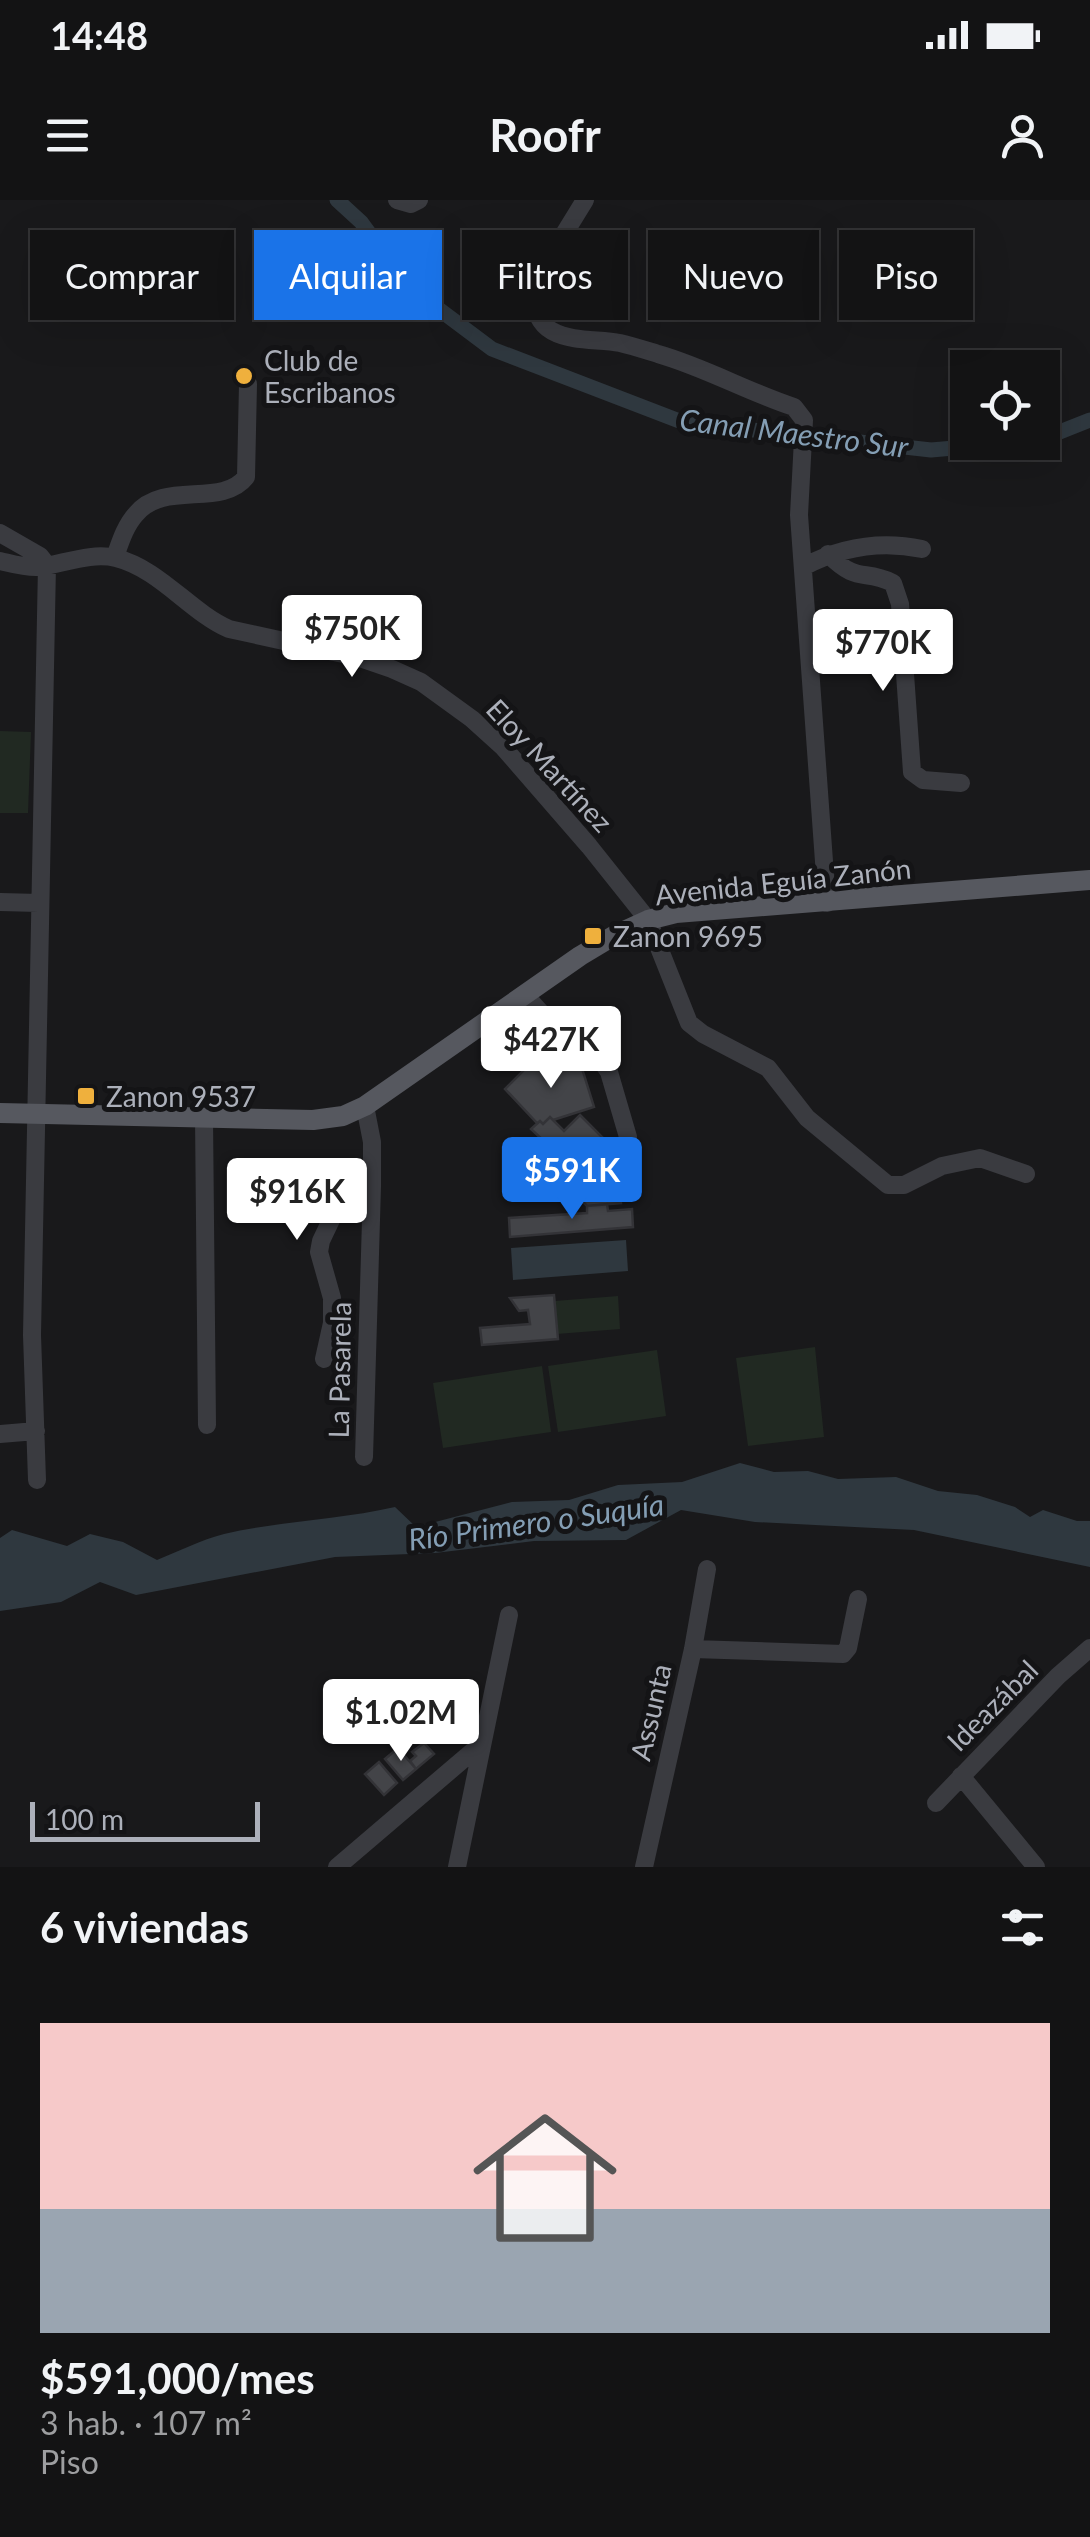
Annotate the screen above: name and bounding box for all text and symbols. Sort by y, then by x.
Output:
text: 14:48 [50,12,148,58]
icon: menu [40,108,95,163]
text: Roofr [489,108,601,162]
icon: person [995,108,1050,163]
chip: Comprar [30,230,234,320]
chip: Alquilar [254,230,442,320]
chip: Filtros [462,230,628,320]
chip: Nuevo [648,230,819,320]
chip: Piso [839,230,973,320]
place label: Club de Escribanos [264,343,396,409]
map controls [950,350,1060,460]
button: locate [950,350,1060,460]
marker: Club de Escribanos [233,365,255,387]
water label: Canal Maestro Sur [678,400,911,464]
pin: $750K [282,595,422,680]
text: $750K [304,608,400,647]
pin: $770K [813,609,953,694]
text: $770K [835,622,931,661]
street label: Eloy Martínez [480,692,620,838]
street label: Avenida Eguía Zanón [653,851,913,911]
place label: Zanon 9695 [613,919,763,953]
marker: Zanon 9695 [582,925,604,947]
pin: $427K [481,1006,621,1091]
text: $427K [503,1019,599,1058]
place label: Zanon 9537 [106,1079,256,1113]
marker: Zanon 9537 [75,1085,97,1107]
pin: $591K [502,1137,642,1222]
text: $591K [524,1150,620,1189]
pin: $916K [227,1158,367,1243]
text: $916K [249,1171,345,1210]
street label: La Pasarela [321,1301,357,1439]
water label: Río Primero o Suquía [406,1485,666,1557]
street label: Ideazábal [939,1652,1045,1758]
street label: Assunta [622,1660,678,1764]
pin: $1.02M [320,1679,482,1764]
text: $1.02M [345,1692,457,1731]
scale bar [30,1797,260,1842]
text: 100 m [45,1802,124,1836]
icon: filters [995,1900,1050,1955]
text: 6 viviendas [40,1902,249,1952]
icon: home [455,2088,635,2268]
text: $591,000/mes [40,2353,315,2403]
text: 3 hab. · 107 m² [40,2403,252,2442]
text: Piso [40,2442,99,2481]

